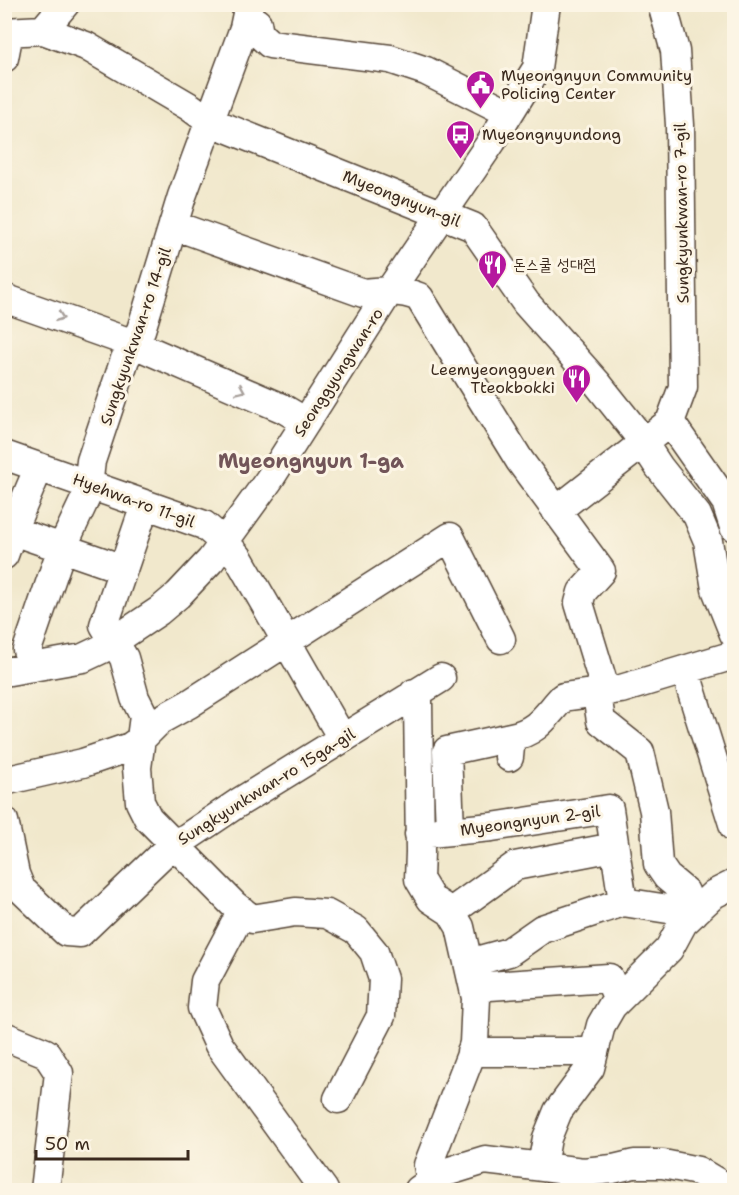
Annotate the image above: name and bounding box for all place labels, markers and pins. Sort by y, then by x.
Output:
place label: Myeongnyun Community Policing Center [501,65,692,104]
public building icon: Myeongnyun Community Policing Center [464,68,496,110]
bus stop icon: Myeongnyundong [445,118,477,160]
place label: Myeongnyundong [482,124,621,145]
restaurant icon: 돈스쿨 성대점 [476,248,508,290]
place label: 돈스쿨 성대점 [513,254,596,275]
place label: Leemyeongguen Tteokbokki [431,359,555,398]
restaurant icon: Leemyeongguen Tteokbokki [560,362,592,404]

